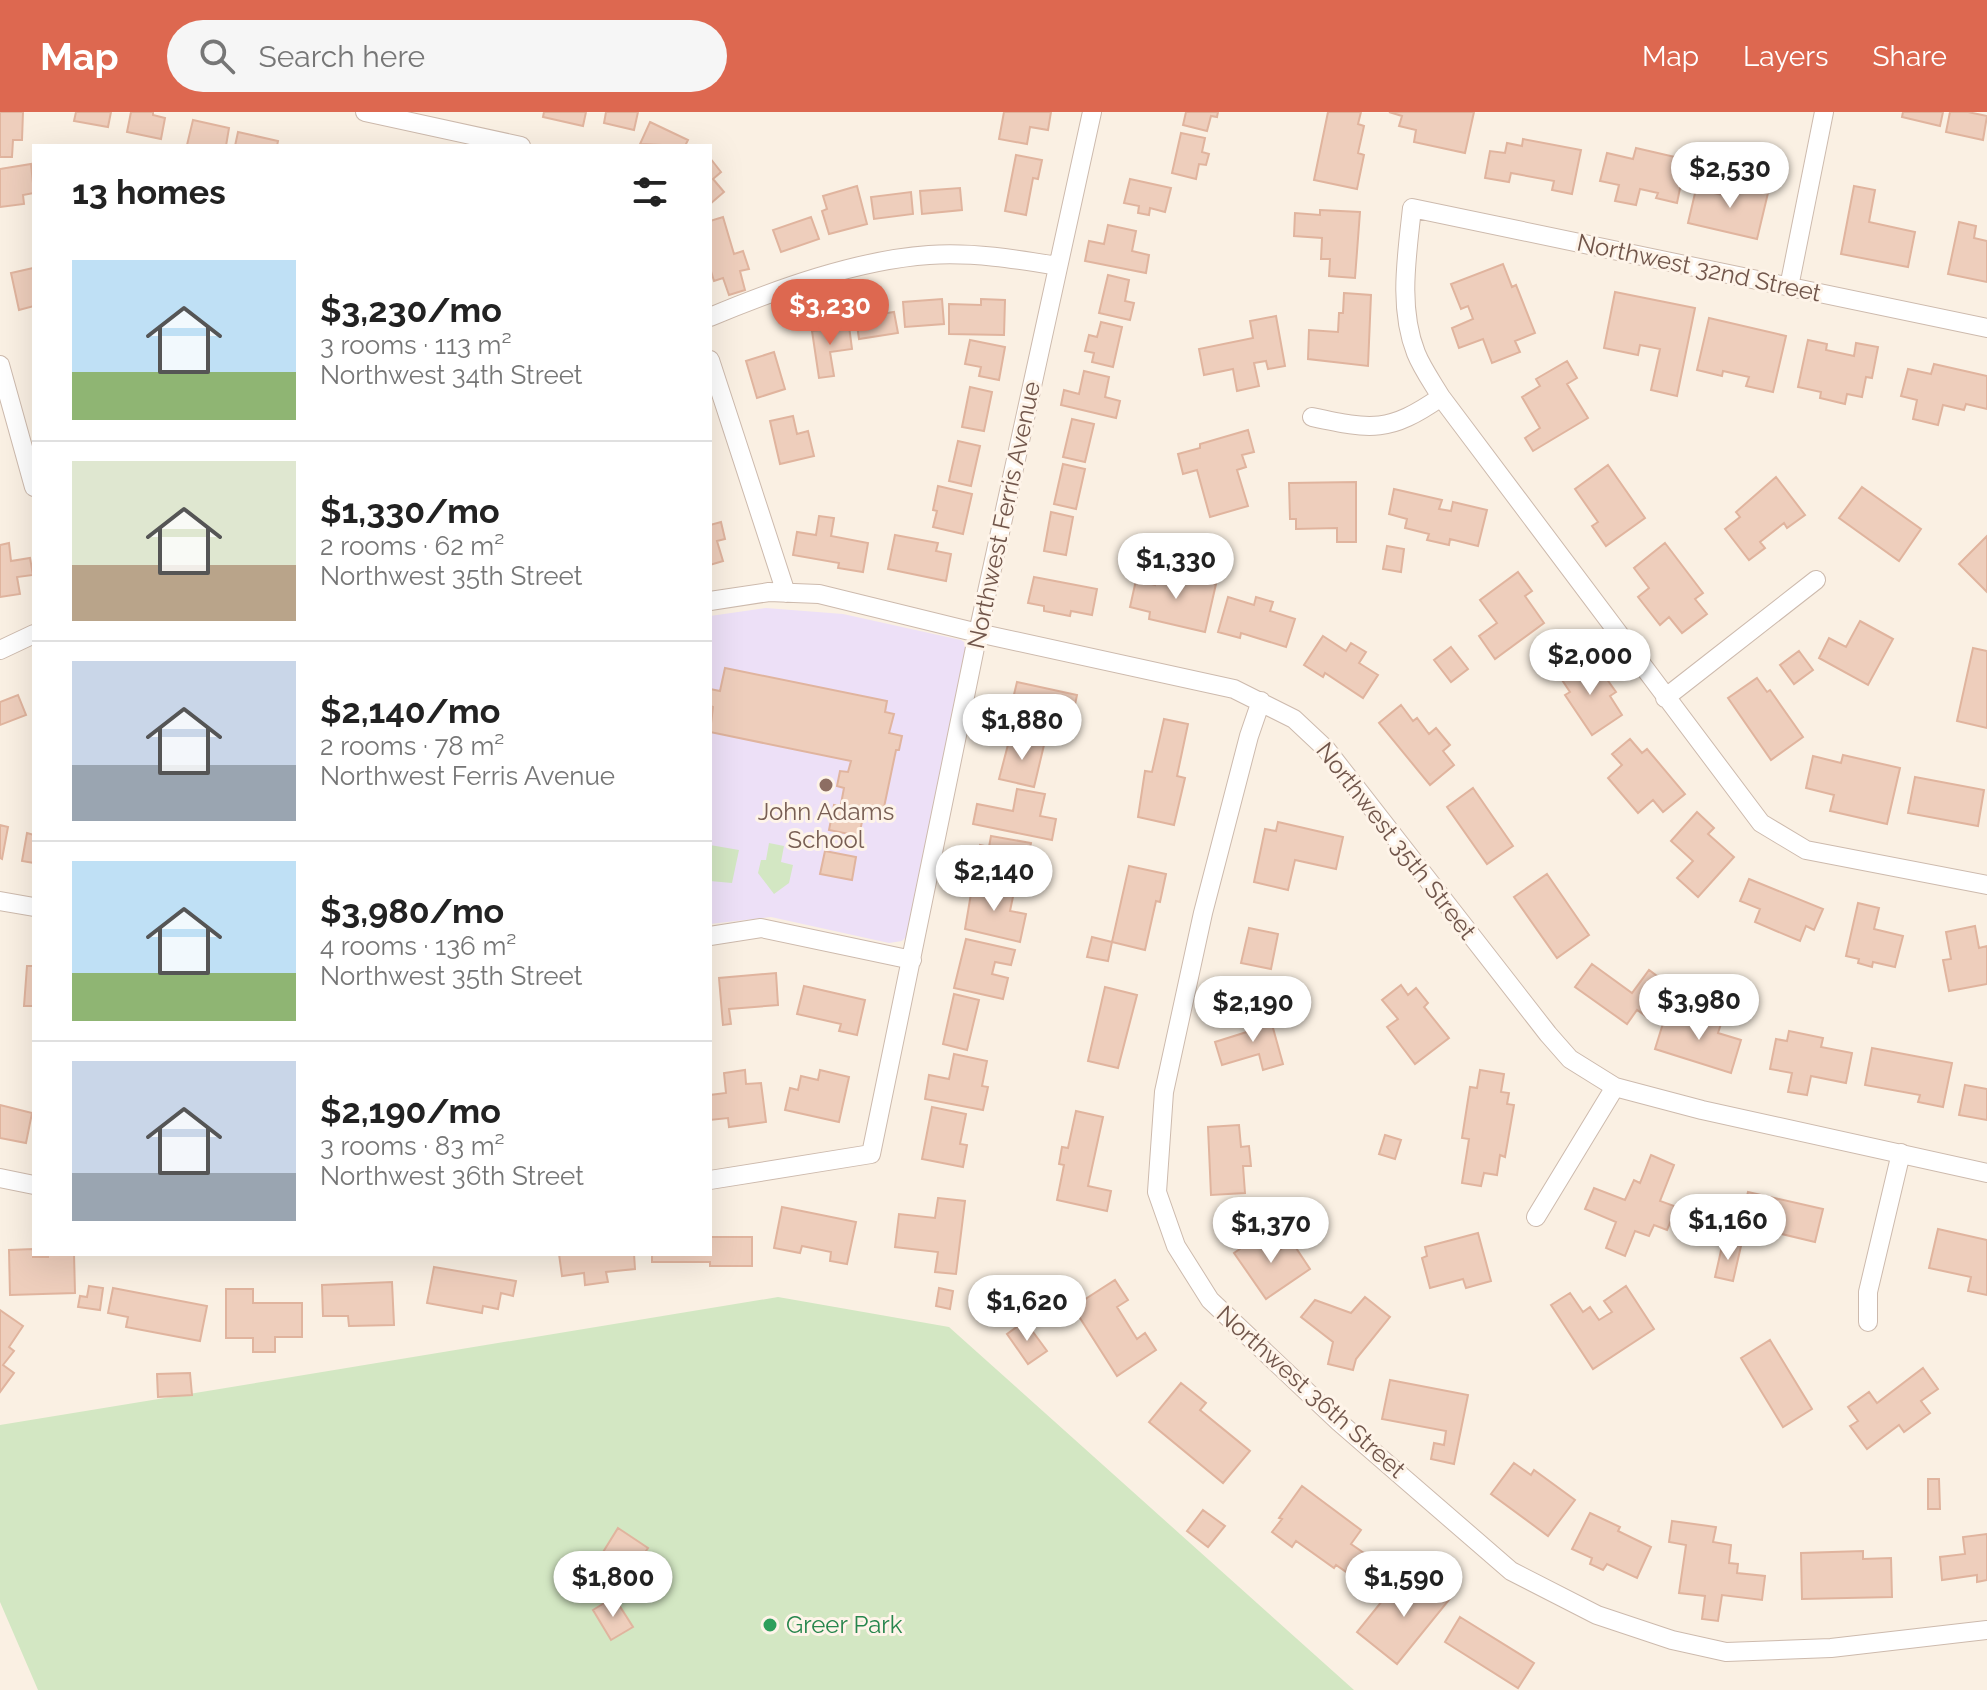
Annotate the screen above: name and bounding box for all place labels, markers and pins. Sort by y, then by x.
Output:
pin: $2,530 [1665,142,1795,210]
pin: $3,230 [765,279,895,347]
pin: $1,330 [1111,533,1241,601]
pin: $2,000 [1525,629,1655,697]
pin: $1,880 [957,694,1087,762]
marker: John Adams School [817,776,835,794]
place label: John Adams School [758,797,894,854]
pin: $2,140 [929,845,1059,913]
pin: $3,980 [1634,974,1764,1042]
pin: $2,190 [1188,976,1318,1044]
pin: $1,160 [1663,1194,1793,1262]
pin: $1,370 [1206,1197,1336,1265]
pin: $1,620 [962,1275,1092,1343]
pin: $1,800 [548,1551,678,1619]
pin: $1,590 [1339,1551,1469,1619]
place label: Greer Park [786,1610,903,1639]
marker: Greer Park [761,1616,779,1634]

